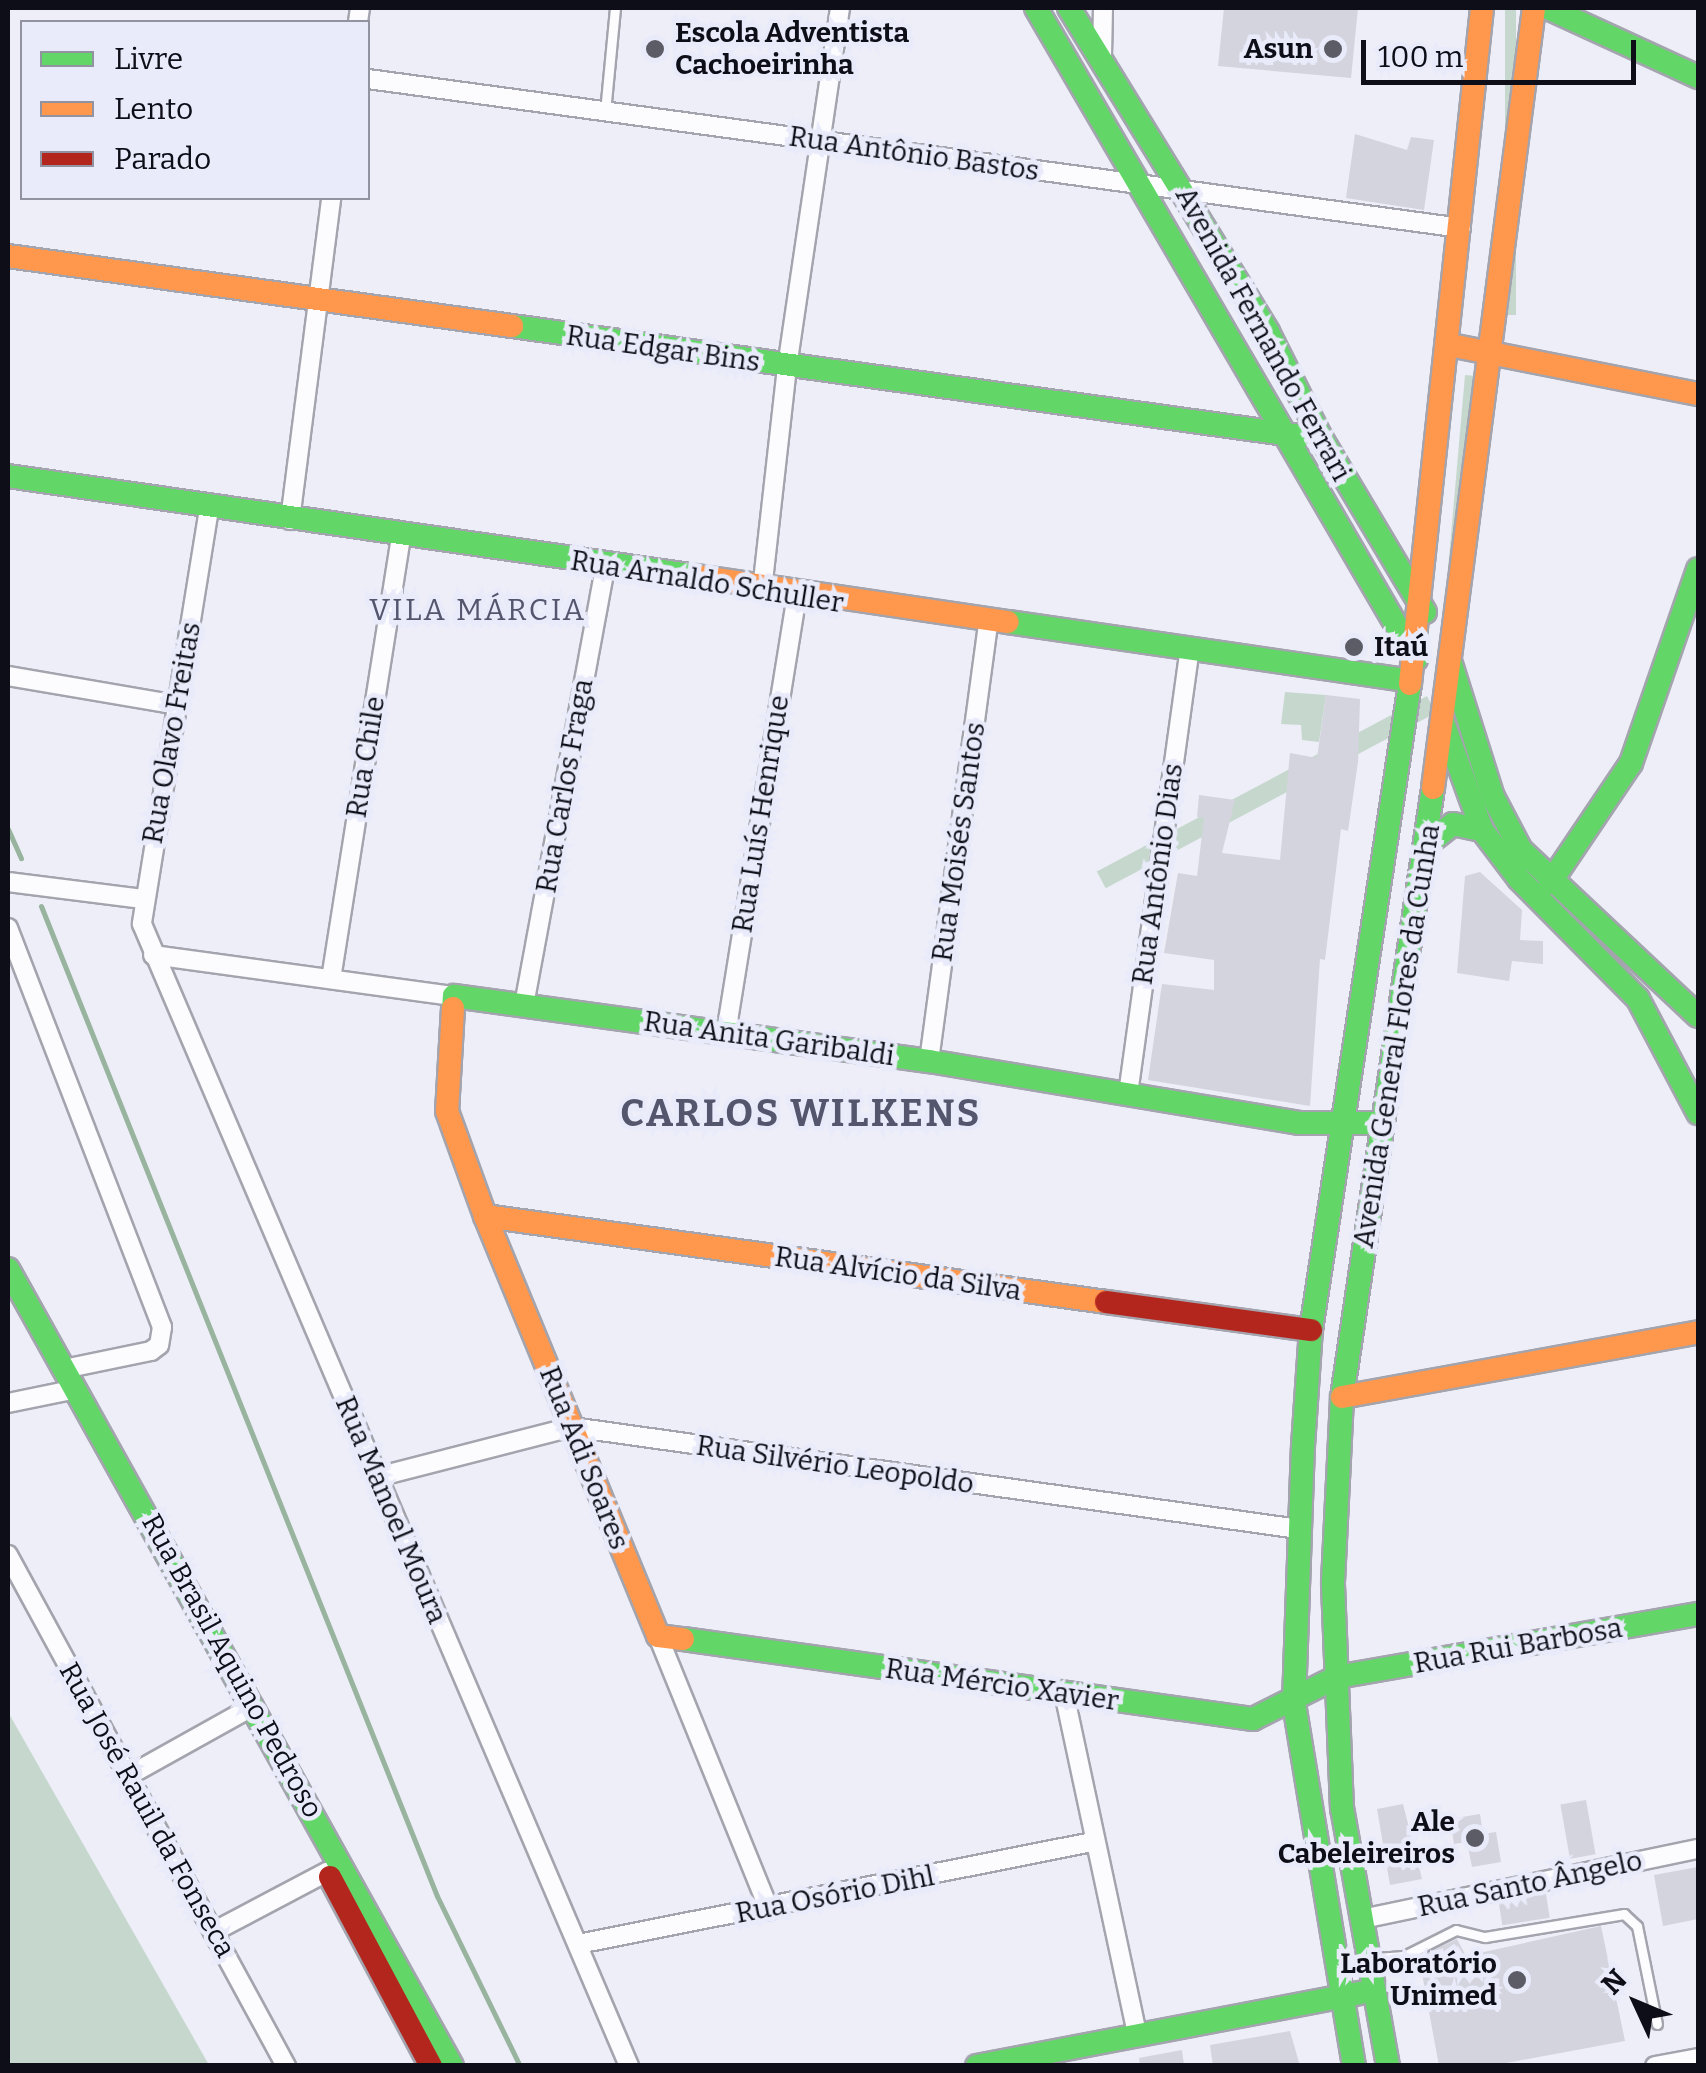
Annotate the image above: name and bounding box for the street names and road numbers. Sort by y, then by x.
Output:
street label: Rua Antônio Bastos [787,120,1041,188]
street label: Avenida Fernando Ferrari [1168,181,1358,487]
street label: Rua Edgar Bins [564,319,762,379]
street label: Rua Arnaldo Schuller [568,544,846,620]
street label: Rua Olavo Freitas [136,620,208,846]
street label: Rua Carlos Fraga [530,676,600,896]
street label: Rua Luís Henrique [726,693,796,935]
street label: Rua Chile [340,694,392,820]
street label: Rua Moisés Santos [926,720,992,964]
street label: Rua Antônio Dias [1126,761,1190,987]
street label: Avenida General Flores da Cunha [1347,822,1447,1250]
street label: Rua Anita Garibaldi [641,1005,897,1073]
street label: Rua Alvício da Silva [773,1240,1023,1308]
street label: Rua Adi Soares [532,1362,636,1554]
street label: Rua Manoel Moura [328,1391,454,1629]
street label: Rua Silvério Leopoldo [694,1429,976,1501]
street label: Rua Brasil Aquino Pedroso [134,1508,330,1824]
street label: Rua Rui Barbosa [1411,1611,1625,1681]
street label: Rua Mércio Xavier [883,1652,1121,1718]
street label: Rua José Rauil da Fonseca [52,1657,242,1963]
street label: Rua Santo Ângelo [1415,1844,1645,1924]
street label: Rua Osório Dihl [733,1859,937,1931]

